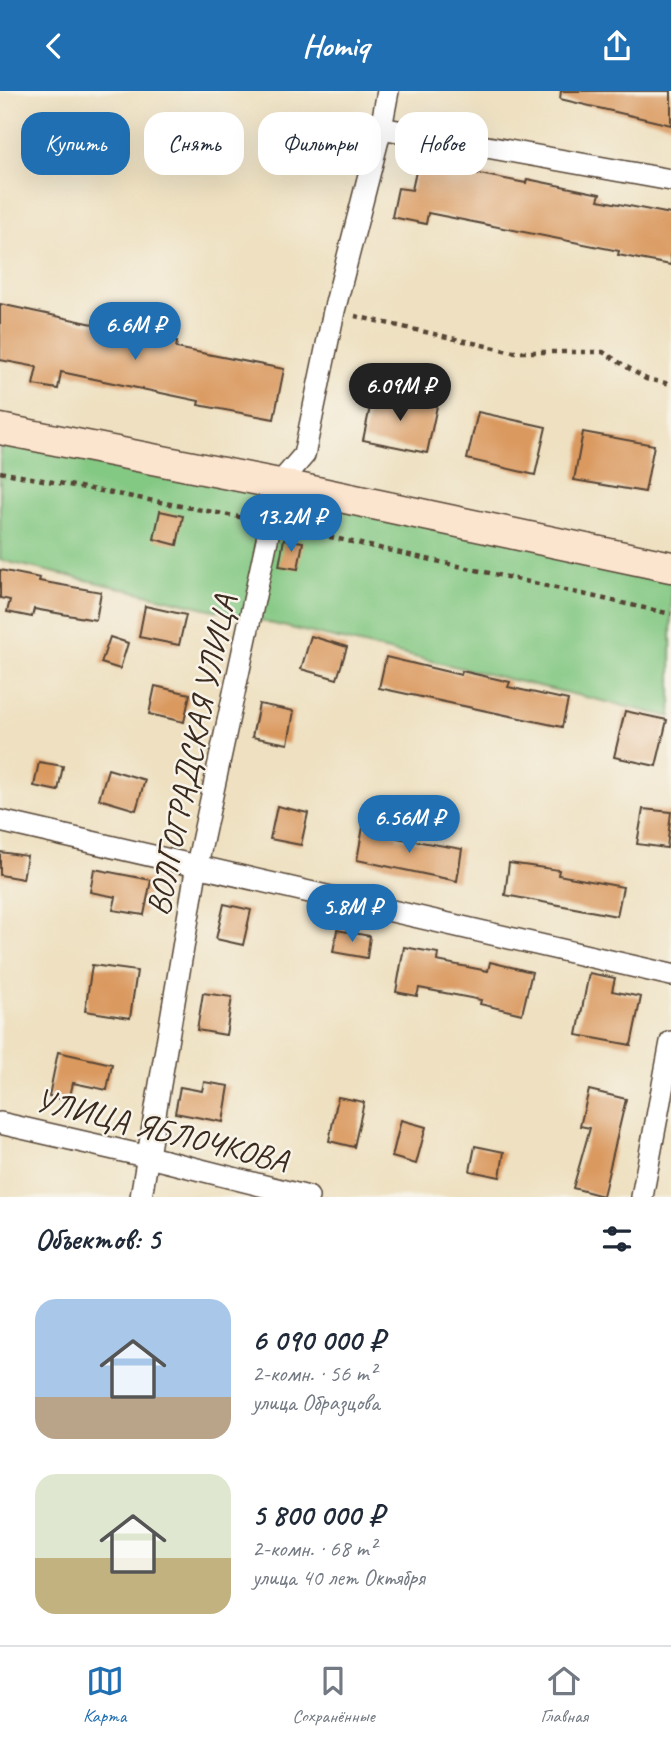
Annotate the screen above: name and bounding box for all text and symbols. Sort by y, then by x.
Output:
text: Homiq [302,25,369,66]
icon: back [35,27,73,65]
icon: share [598,27,636,65]
chip: Купить [21,112,130,175]
chip: Снять [144,112,244,175]
chip: Фильтры [258,112,381,175]
chip: Новое [395,112,488,175]
pin: 6.6M ₽ [78,303,192,362]
text: 6.6M ₽ [105,310,165,339]
pin: 6.09M ₽ [335,363,465,423]
text: 6.09M ₽ [365,371,435,400]
pin: 13.2M ₽ [226,495,356,554]
text: 13.2M ₽ [256,502,326,531]
street label: ВОЛГОГРАДСКАЯ УЛИЦА [137,590,246,919]
pin: 6.56M ₽ [344,795,474,855]
text: 6.56M ₽ [374,803,444,832]
pin: 5.8M ₽ [295,885,409,944]
text: 5.8M ₽ [322,892,382,921]
street label: УЛИЦА ЯБЛОЧКОВА [31,1078,294,1182]
text: Объектов: 5 [35,1220,160,1258]
icon: filters [598,1220,636,1258]
text: 6 090 000 ₽ [252,1321,384,1359]
icon: home [91,1327,175,1411]
text: 2-комн. · 56 m² [252,1359,376,1388]
text: улица Образцова [252,1388,379,1417]
text: 5 800 000 ₽ [252,1496,383,1534]
icon: home [91,1502,175,1586]
text: 2-комн. · 68 m² [252,1534,376,1563]
text: улица 40 лет Октября [252,1563,425,1592]
tab: Карта [83,1662,126,1728]
tab: Сохранённые [292,1662,375,1728]
tab: Главная [540,1662,588,1728]

